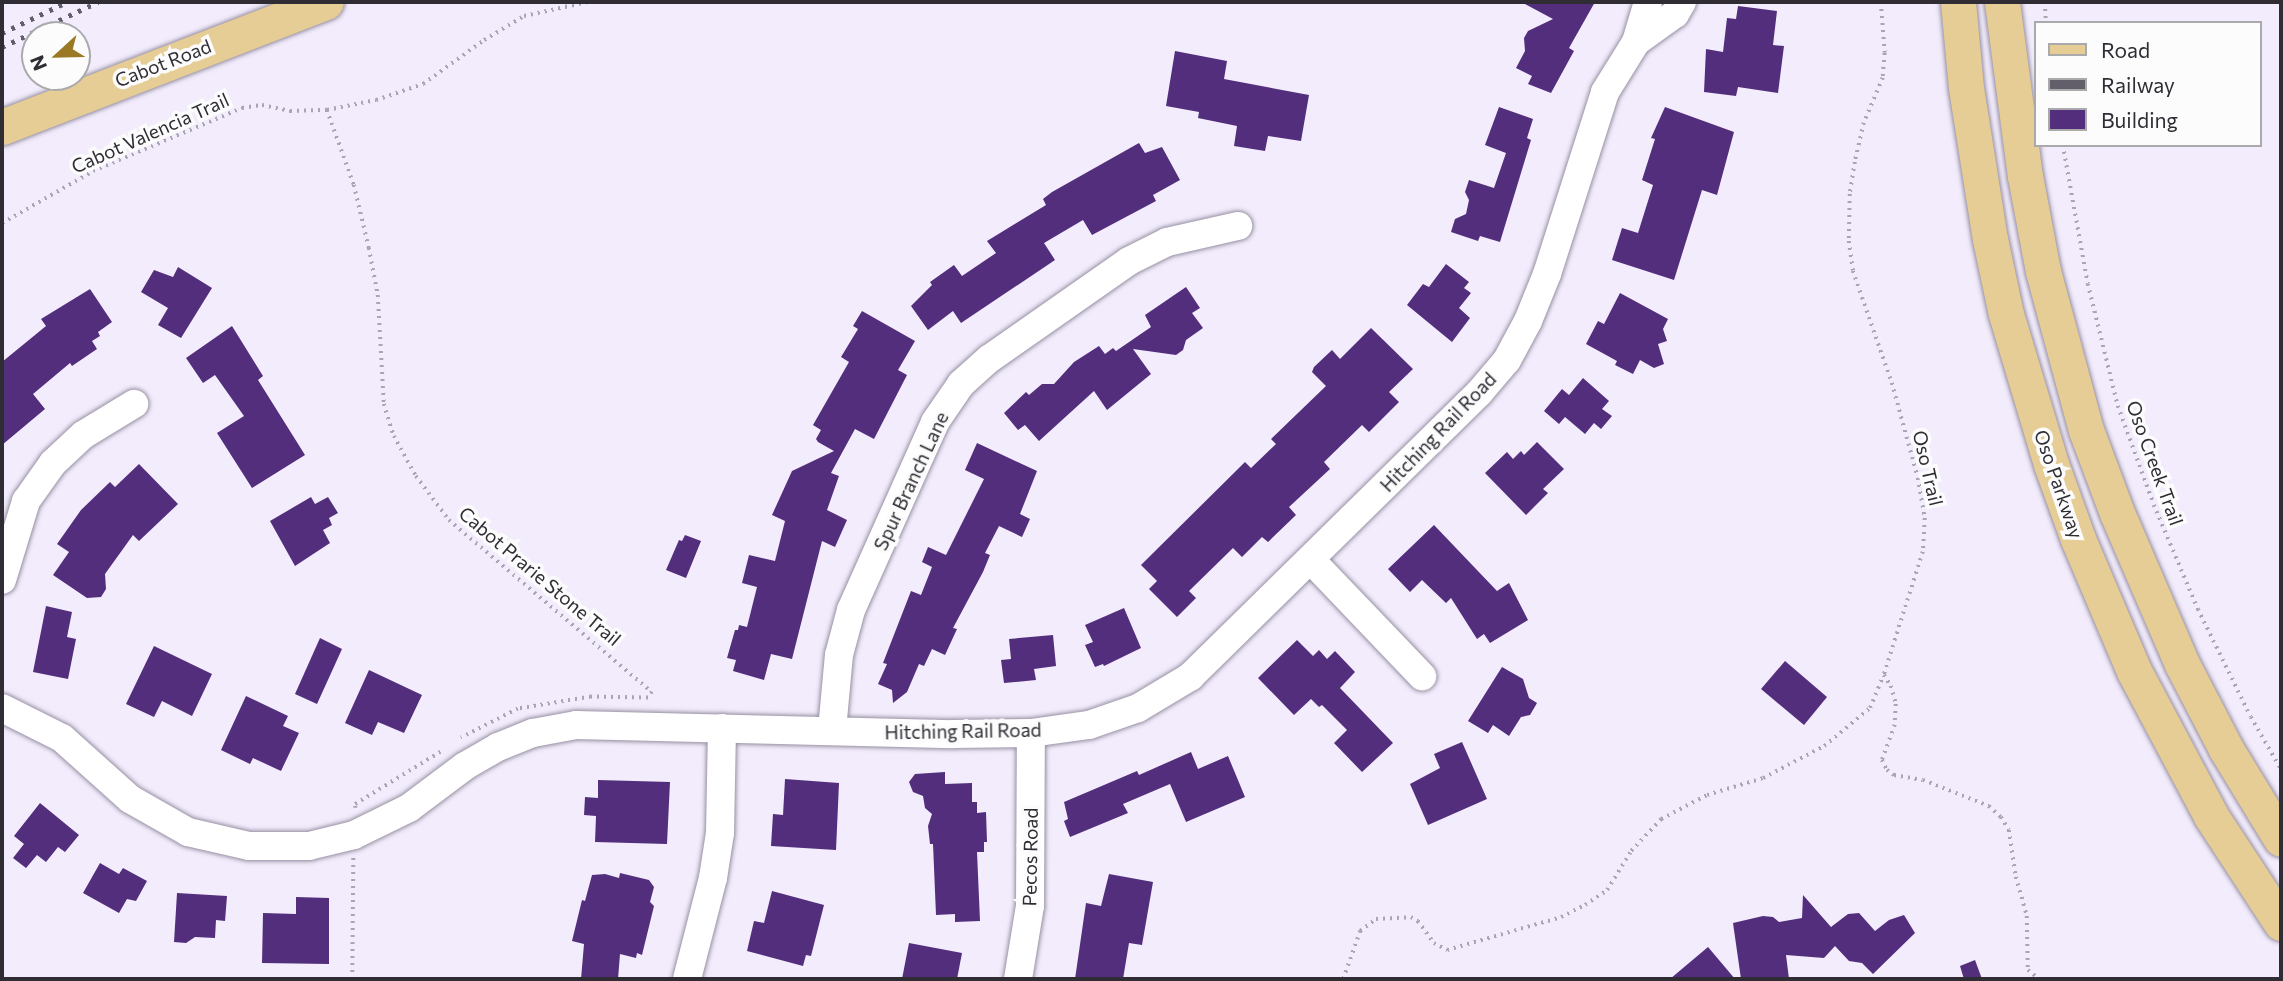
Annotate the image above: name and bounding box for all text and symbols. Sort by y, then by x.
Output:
north arrow [21,21,91,91]
legend [2035,21,2262,147]
street label: Cabot Road [112,34,214,92]
text: Road [2101,37,2150,62]
text: N [25,52,51,74]
text: Railway [2101,72,2175,97]
street label: Cabot Valencia Trail [68,88,232,178]
text: Building [2101,107,2178,132]
street label: Hitching Rail Road [1375,368,1501,496]
street label: Oso Creek Trail [2122,398,2188,528]
street label: Spur Branch Lane [869,408,953,554]
street label: Oso Parkway [2030,427,2088,541]
street label: Oso Trail [1908,428,1948,508]
street label: Cabot Prarie Stone Trail [454,502,626,650]
street label: Hitching Rail Road [884,718,1042,744]
street label: Pecos Road [1018,807,1042,907]

